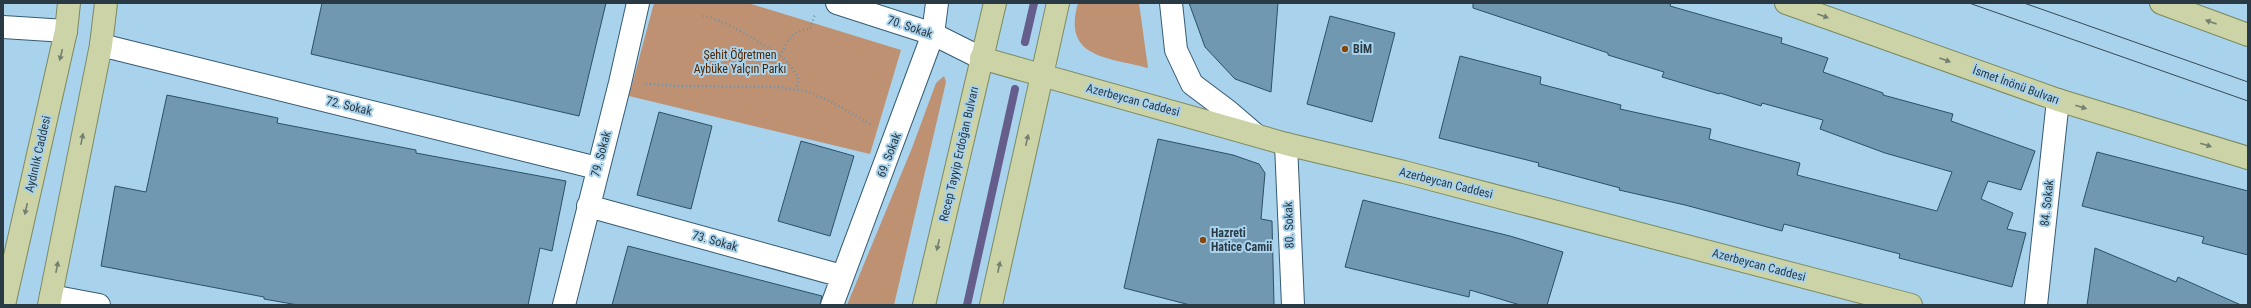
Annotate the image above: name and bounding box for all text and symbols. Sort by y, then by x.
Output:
street label: 70. Sokak [886,13,935,41]
one-way arrow [1817,14,1829,20]
one-way arrow [2205,18,2217,24]
place label: BİM [1353,41,1372,56]
marker: BİM [1340,44,1350,54]
park label: Şehit Öğretmen Aybüke Yalçın Parkı [694,47,786,76]
one-way arrow [57,49,63,61]
one-way arrow [1940,57,1952,63]
street label: İsmet İnönü Bulvarı [1971,62,2062,107]
street label: Azerbeycan Caddesi [1085,81,1181,119]
street label: Recep Tayyip Erdoğan Bulvarı [937,85,981,223]
street label: 72. Sokak [325,94,374,119]
one-way arrow [2076,104,2088,110]
street label: Aydınlık Caddesi [22,114,54,194]
street label: 79. Sokak [588,129,614,178]
street label: 69. Sokak [874,130,904,179]
one-way arrow [79,133,85,145]
one-way arrow [1024,134,1030,146]
one-way arrow [2200,142,2212,148]
street label: Azerbeycan Caddesi [1398,165,1494,201]
street label: 84. Sokak [2038,179,2056,227]
street label: 80. Sokak [1281,201,1297,249]
one-way arrow [22,203,28,216]
place label: Hazreti Hatice Camii [1211,226,1272,254]
street label: 73. Sokak [691,228,740,254]
marker: Hazreti Hatice Camii [1198,235,1208,245]
one-way arrow [934,239,940,252]
street label: Azerbeycan Caddesi [1711,246,1807,284]
one-way arrow [54,261,60,273]
one-way arrow [997,261,1003,273]

